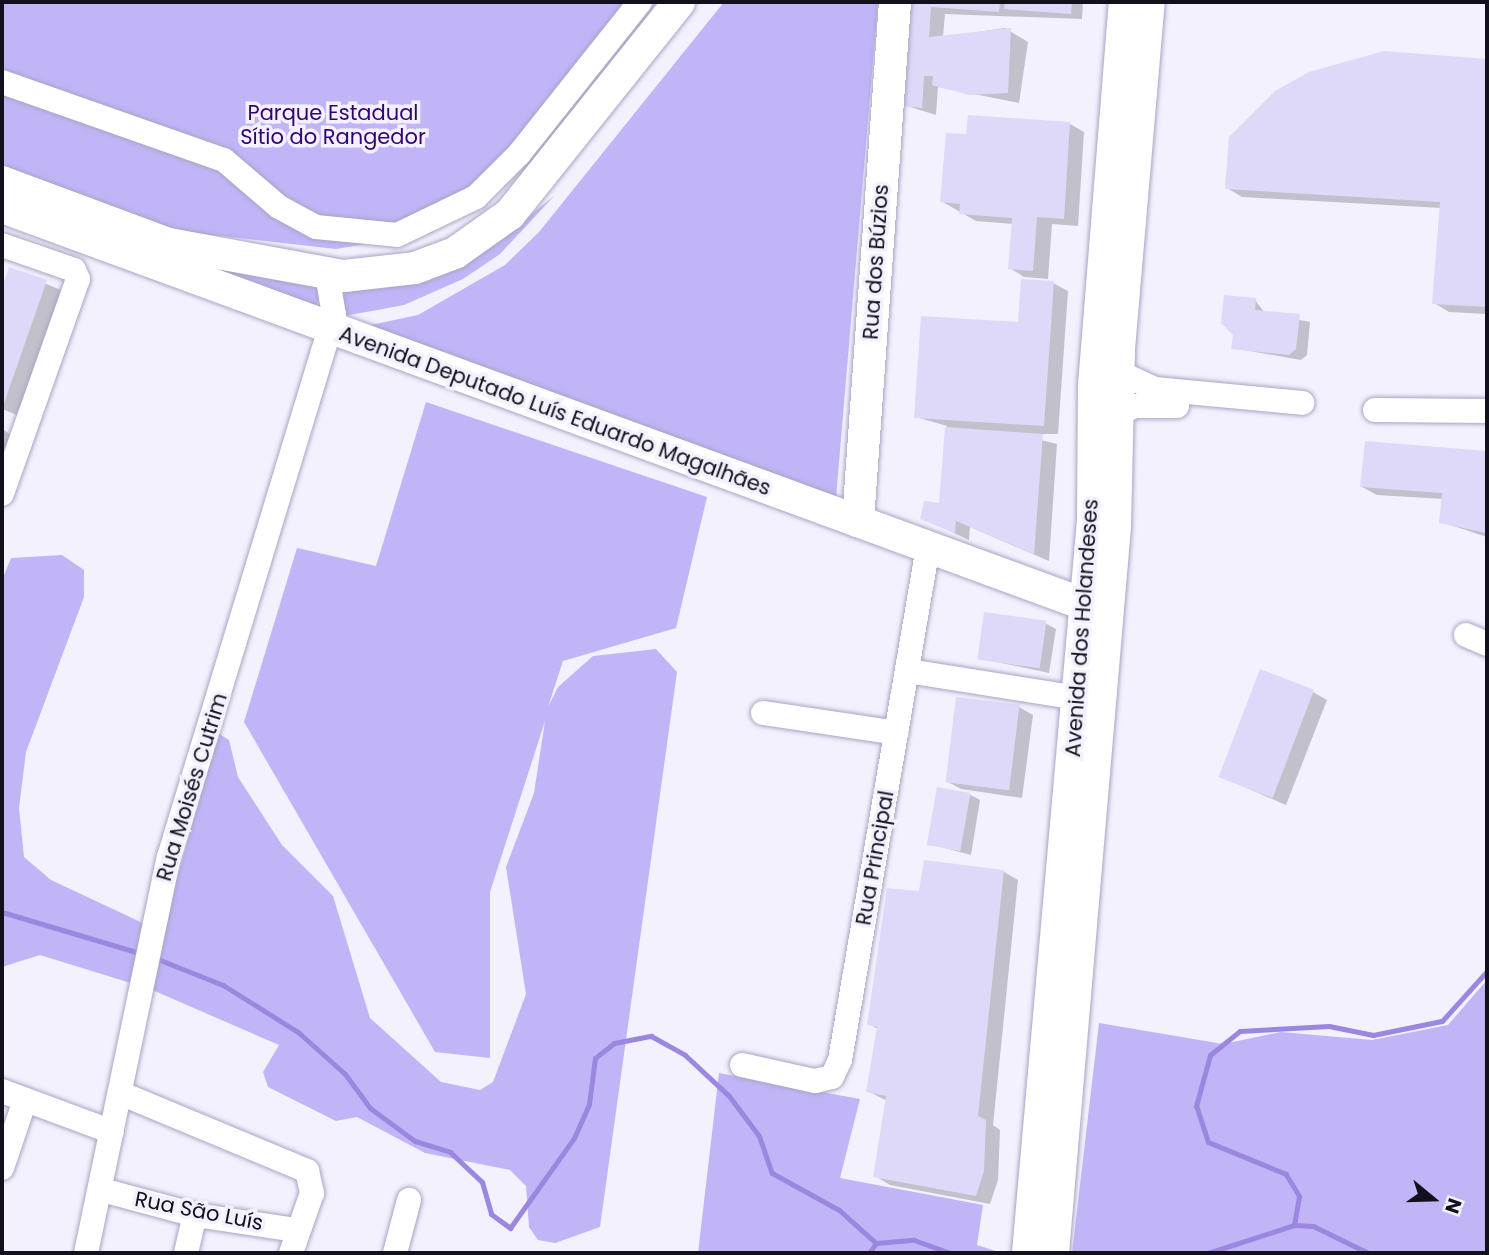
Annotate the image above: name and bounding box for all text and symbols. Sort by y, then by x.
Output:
park label: Parque Estadual Sítio do Rangedor [240,100,426,150]
street label: Rua dos Búzios [858,183,894,341]
street label: Avenida Deputado Luís Eduardo Magalhães [336,321,774,501]
street label: Avenida dos Holandeses [1060,498,1104,758]
street label: Rua Moisés Cutrim [151,690,233,884]
street label: Rua Principal [851,789,899,927]
north arrow [1398,1164,1468,1234]
street label: Rua São Luís [133,1186,265,1236]
text: N [1438,1195,1468,1217]

